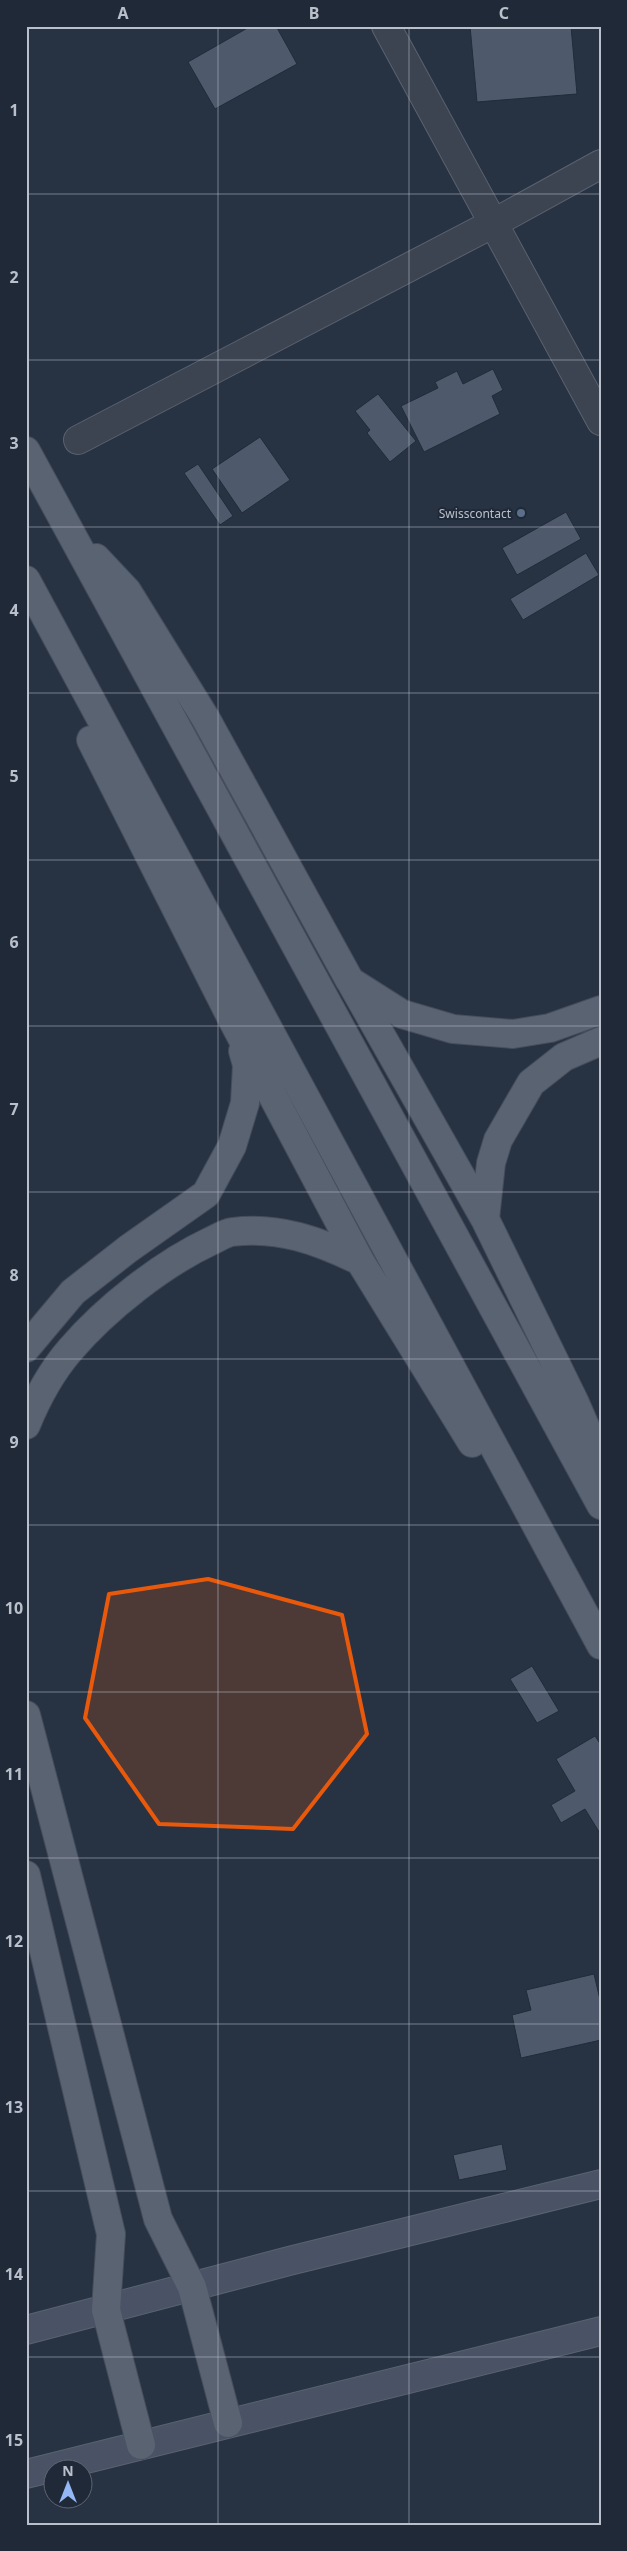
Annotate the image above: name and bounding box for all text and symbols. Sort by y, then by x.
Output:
text: A [117,2,129,24]
text: B [309,2,319,24]
text: C [499,2,509,24]
text: 1 [9,99,19,121]
text: 2 [9,266,19,288]
text: 3 [9,432,19,454]
place label: Swisscontact [439,505,512,522]
marker: Swisscontact [515,507,527,519]
text: 4 [9,599,19,621]
text: 5 [9,765,19,787]
text: 6 [9,931,19,953]
text: 7 [9,1098,19,1120]
text: 8 [9,1264,19,1286]
text: 9 [9,1431,19,1453]
text: 10 [5,1597,23,1619]
text: 11 [5,1763,23,1785]
text: 12 [5,1930,23,1952]
text: 13 [5,2096,23,2118]
text: 14 [5,2263,23,2285]
text: 15 [5,2429,23,2451]
north arrow [42,2458,92,2508]
text: N [62,2461,74,2480]

